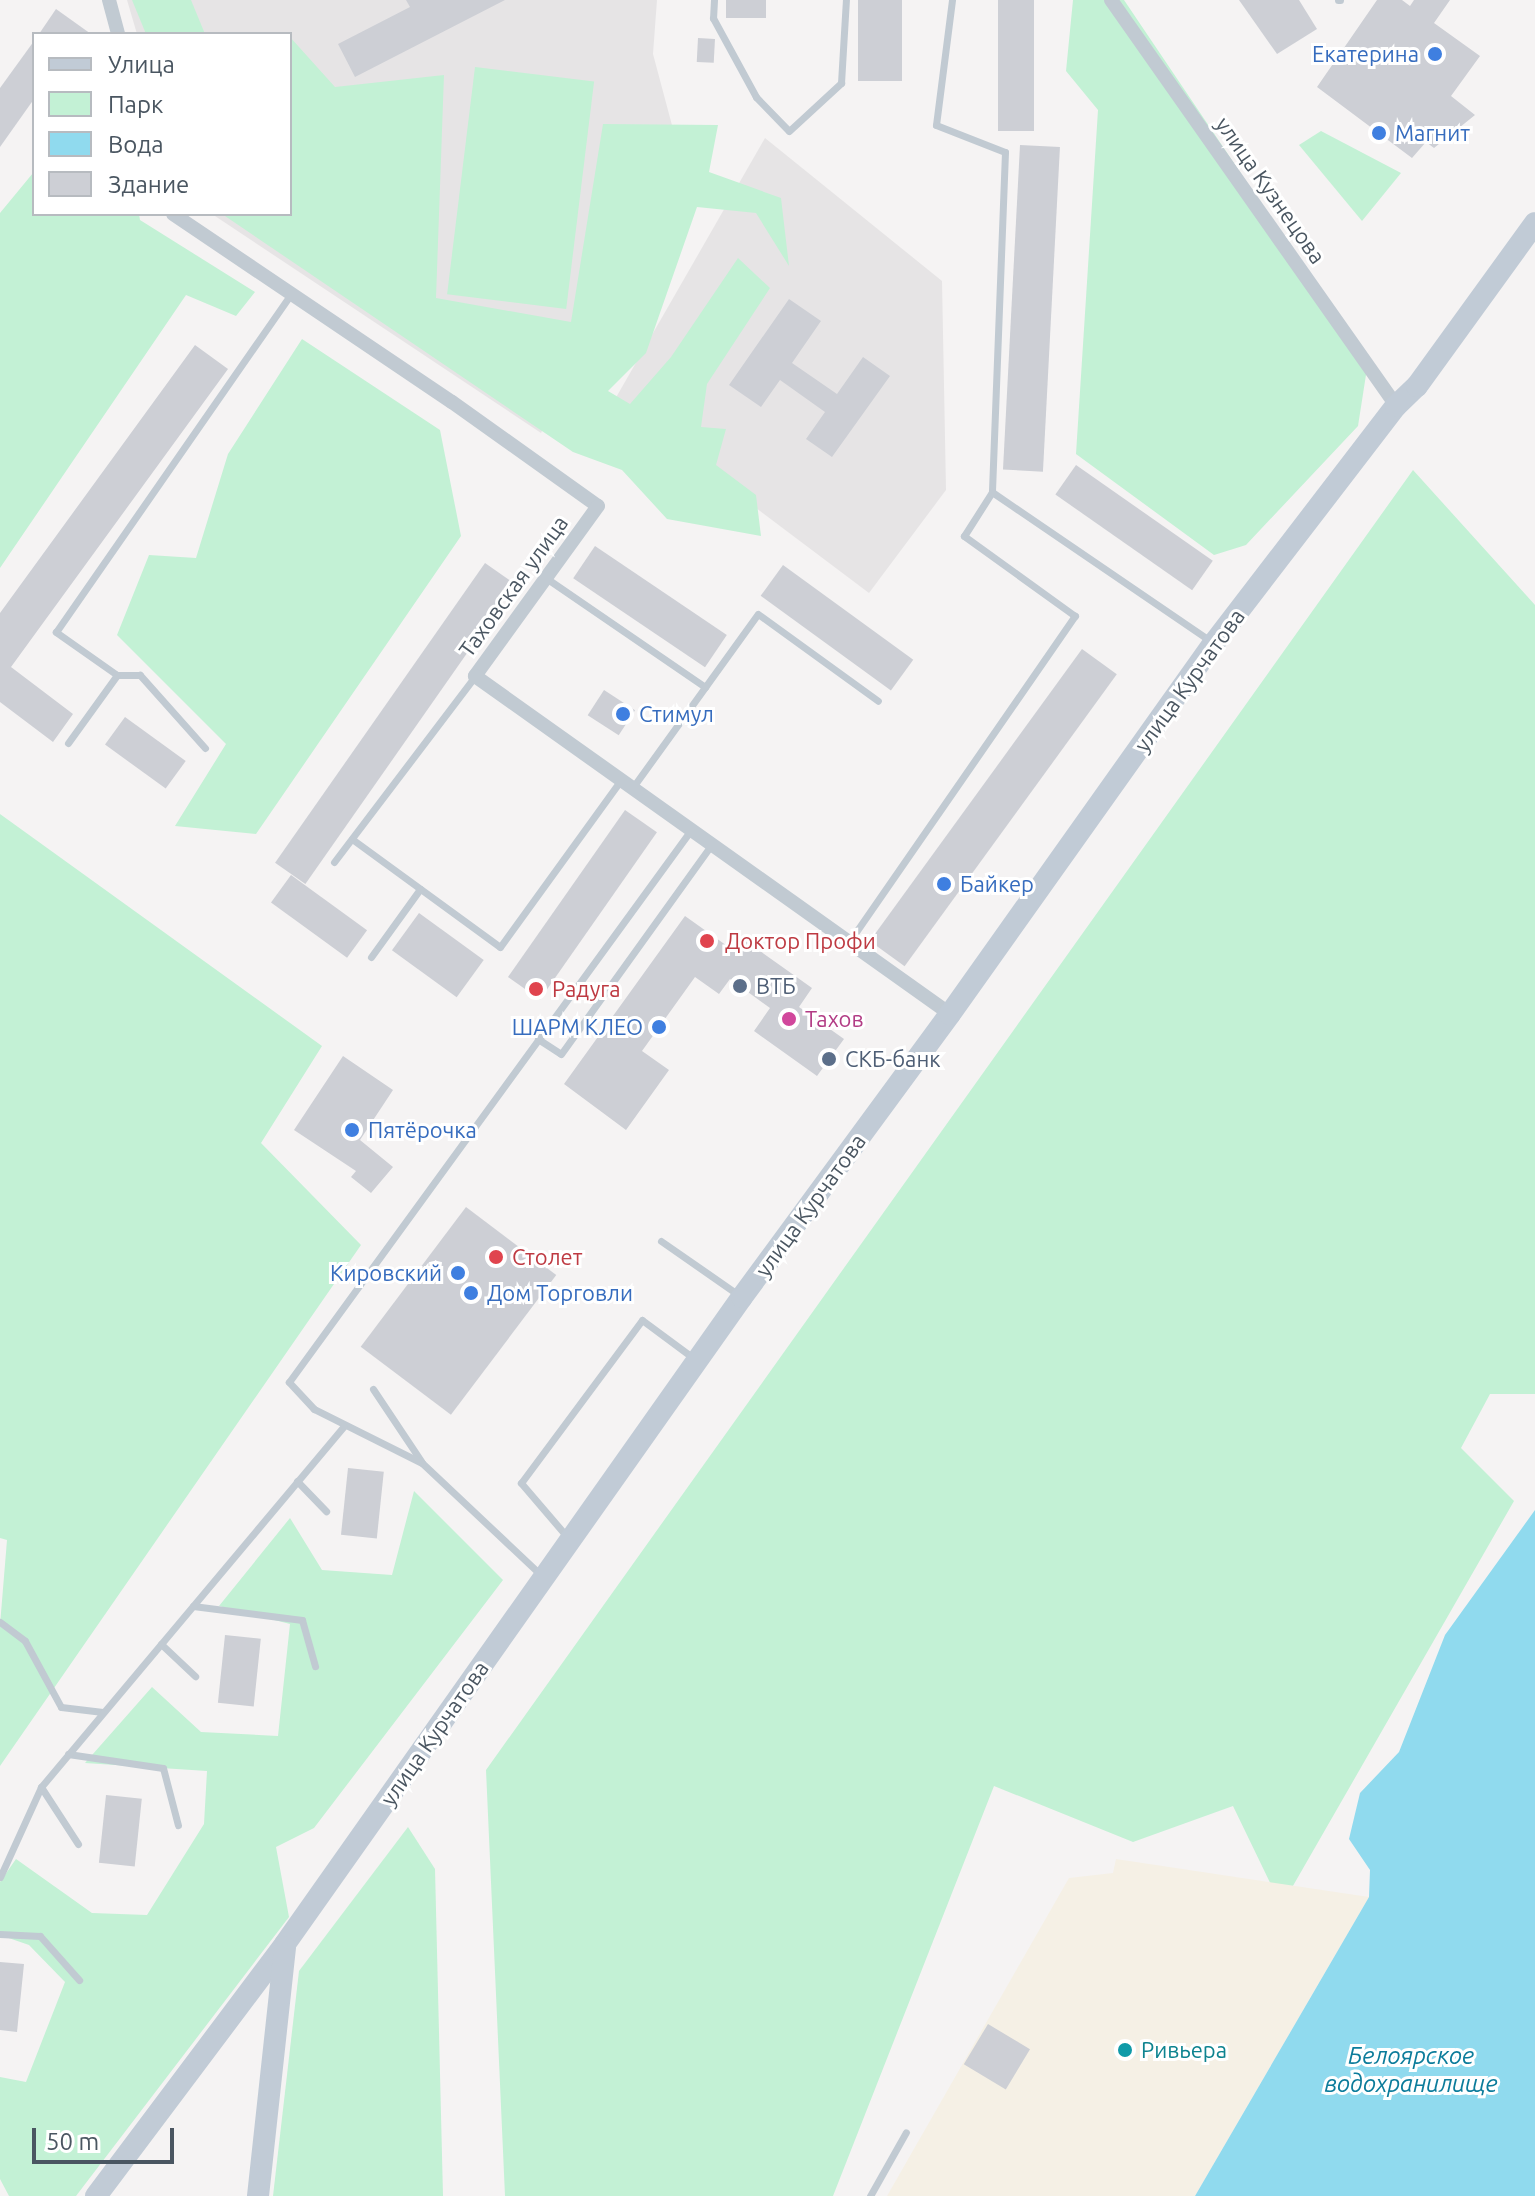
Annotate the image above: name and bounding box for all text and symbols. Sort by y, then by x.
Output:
legend [32,32,292,216]
place label: Екатерина [1312,41,1419,67]
marker: Екатерина [1426,45,1444,63]
text: Улица [108,51,175,78]
text: Парк [108,91,163,118]
street label: улица Кузнецова [1211,112,1331,268]
place label: Магнит [1395,120,1470,146]
marker: Магнит [1370,124,1388,142]
text: Вода [108,131,164,158]
text: Здание [108,171,189,198]
street label: Таховская улица [453,510,573,662]
street label: улица Курчатова [1128,603,1250,757]
place label: Стимул [639,701,714,727]
marker: Стимул [614,705,632,723]
place label: Байкер [960,871,1034,897]
marker: Байкер [935,875,953,893]
place label: Доктор Профи [725,928,876,954]
marker: Доктор Профи [696,930,718,952]
place label: ВТБ [756,973,796,999]
place label: Радуга [552,976,620,1002]
marker: ВТБ [731,977,749,995]
marker: Радуга [527,980,545,998]
place label: Тахов [805,1006,864,1032]
marker: Тахов [780,1010,798,1028]
place label: ШАРМ КЛЕО [512,1014,643,1040]
marker: ШАРМ КЛЕО [650,1018,668,1036]
place label: СКБ-банк [845,1046,941,1072]
marker: СКБ-банк [820,1050,838,1068]
place label: Пятёрочка [368,1117,477,1143]
marker: Пятёрочка [343,1121,361,1139]
street label: улица Курчатова [749,1128,871,1282]
place label: Столет [512,1244,582,1270]
marker: Столет [487,1248,505,1266]
place label: Кировский [330,1260,442,1286]
marker: Кировский [449,1264,467,1282]
place label: Дом Торговли [487,1280,633,1306]
marker: Дом Торговли [462,1284,480,1302]
street label: улица Курчатова [374,1656,494,1810]
place label: Ривьера [1141,2037,1227,2063]
marker: Ривьера [1116,2041,1134,2059]
water label: Белоярское водохранилище [1324,2042,1498,2098]
scale bar [36,2112,178,2162]
text: 50 m [46,2128,99,2155]

